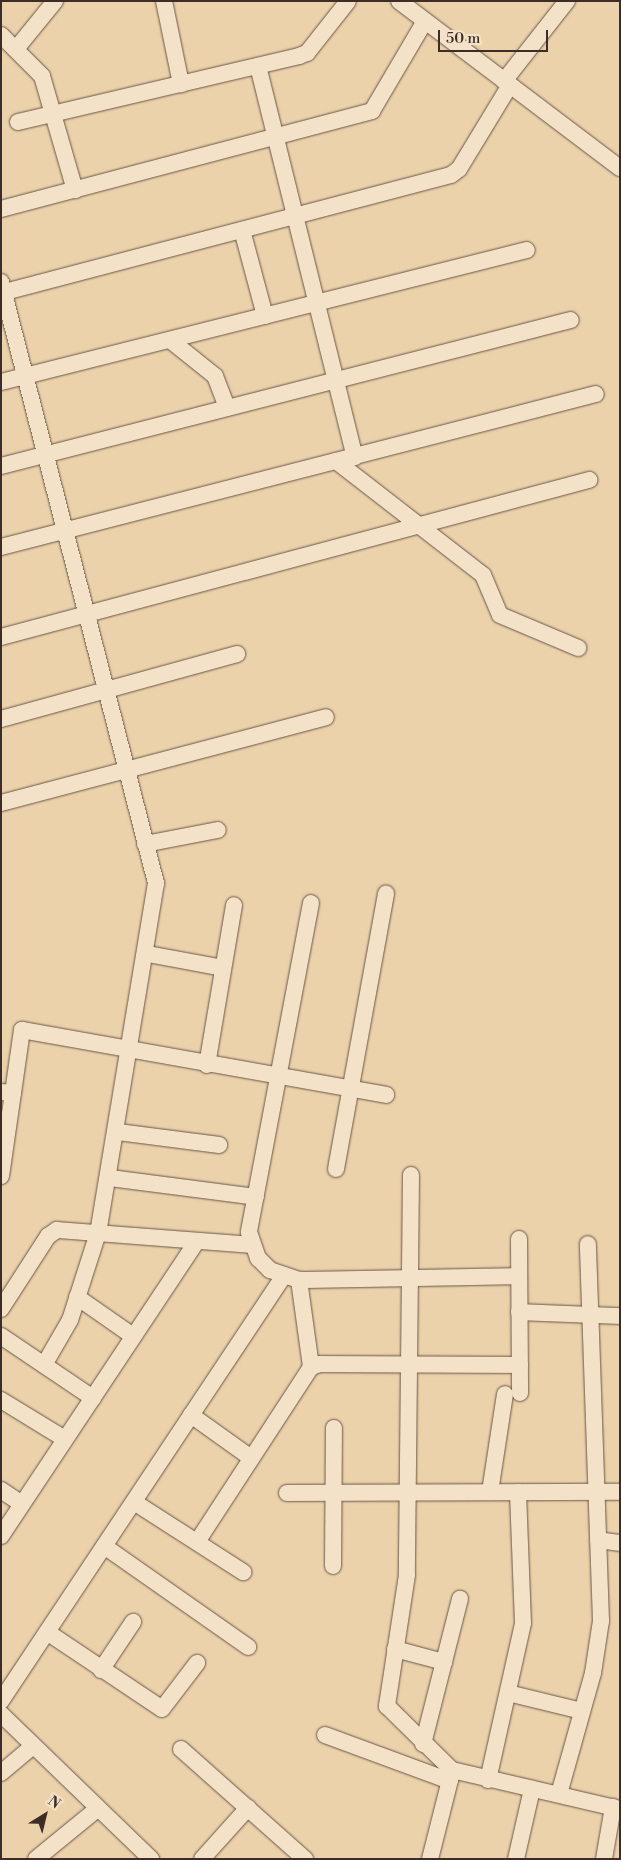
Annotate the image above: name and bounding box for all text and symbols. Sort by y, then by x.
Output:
scale bar [441,20,551,52]
text: 50 m [446,29,480,48]
north arrow [20,1790,70,1840]
text: N [44,1792,64,1813]

